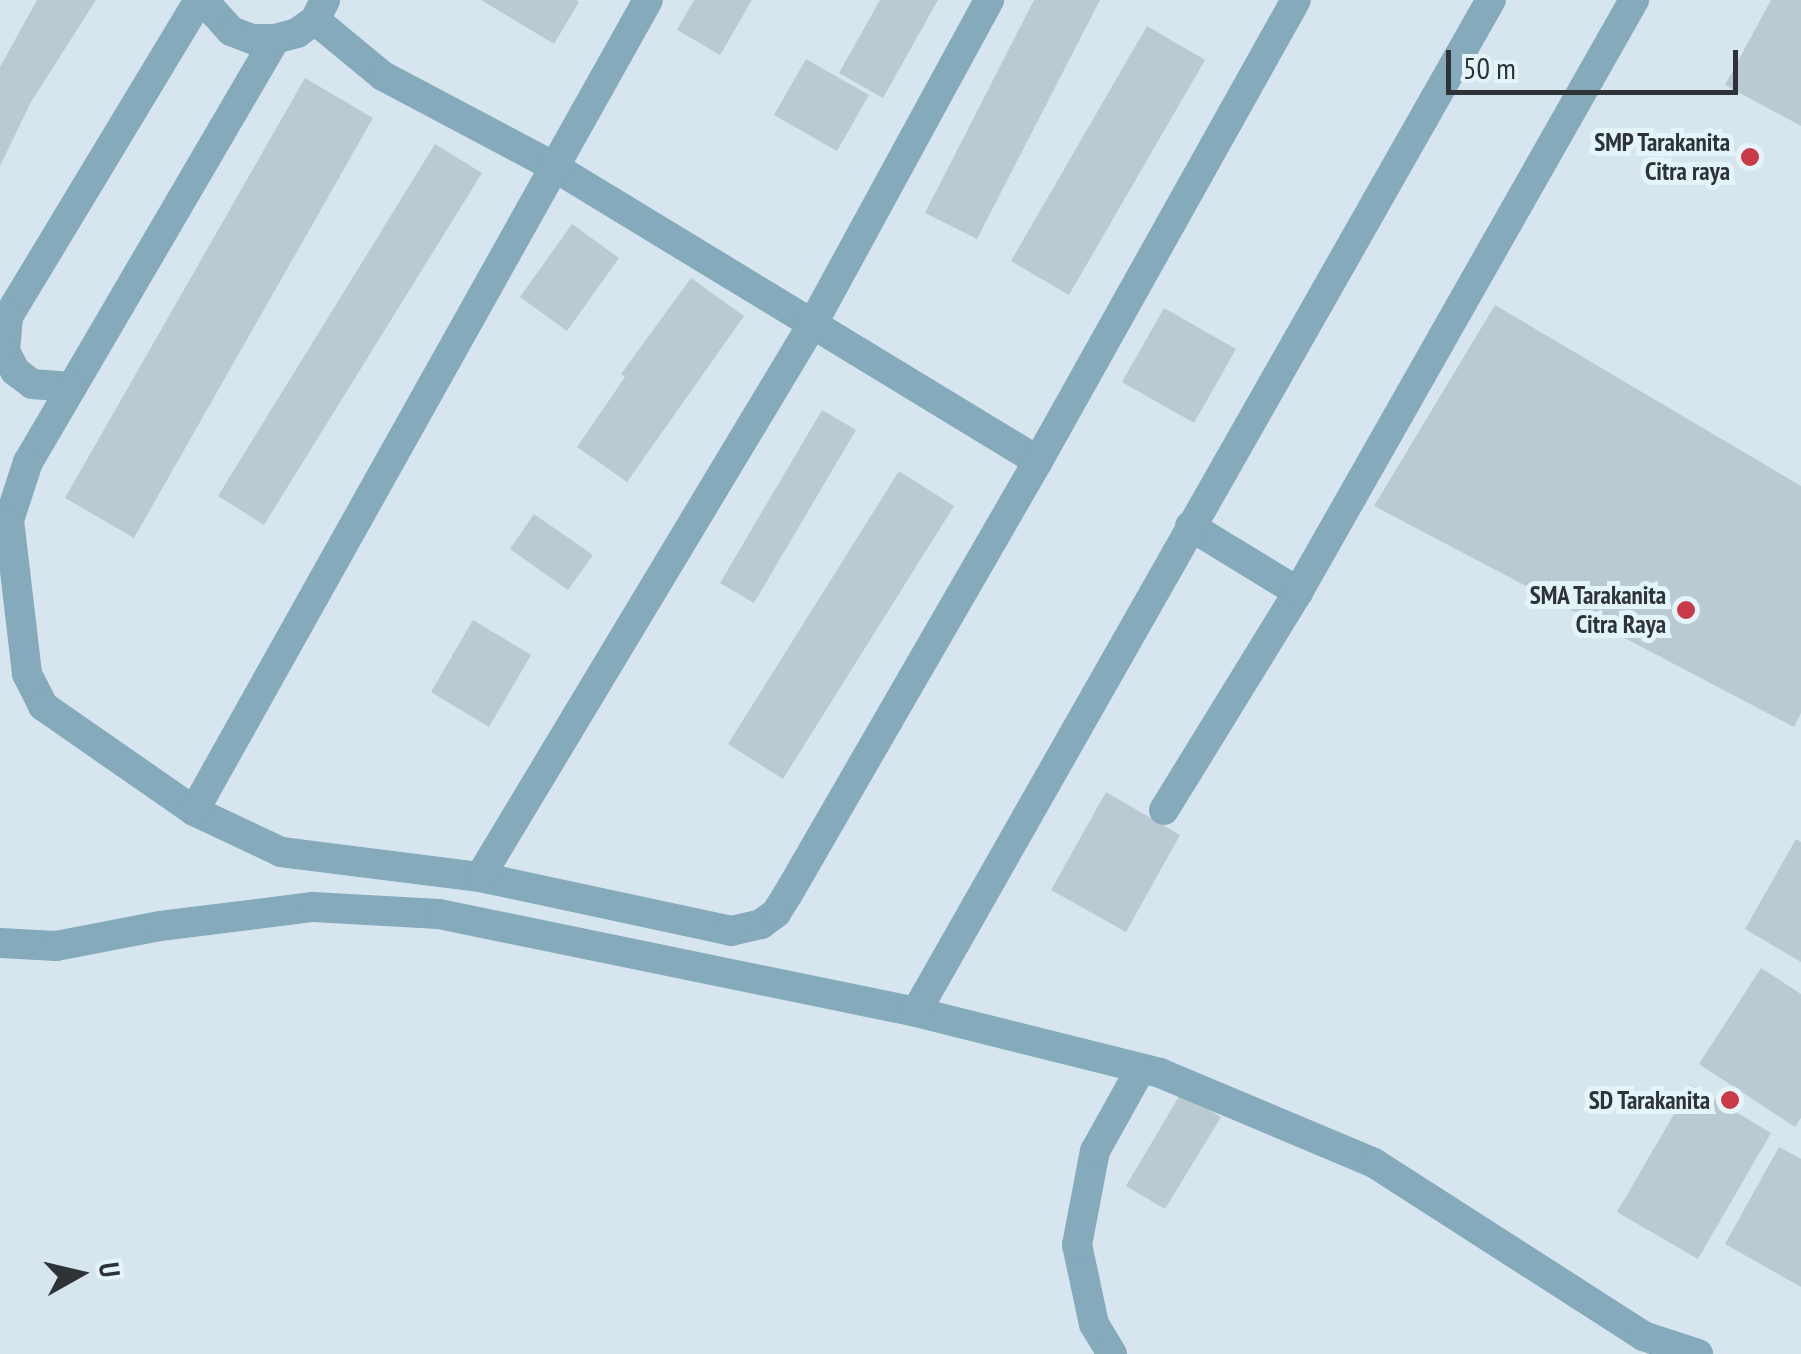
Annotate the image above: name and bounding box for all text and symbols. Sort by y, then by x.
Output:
scale bar [1451,30,1744,92]
text: 50 m [1463,48,1516,87]
place label: SMP Tarakanita Citra raya [1593,128,1730,187]
marker: SMP Tarakanita Citra raya [1739,146,1761,168]
place label: SMA Tarakanita Citra Raya [1528,581,1666,640]
marker: SMA Tarakanita Citra Raya [1675,599,1697,621]
place label: SD Tarakanita [1588,1085,1710,1115]
marker: SD Tarakanita [1719,1089,1741,1111]
north arrow [30,1224,130,1324]
text: U [91,1260,130,1279]

